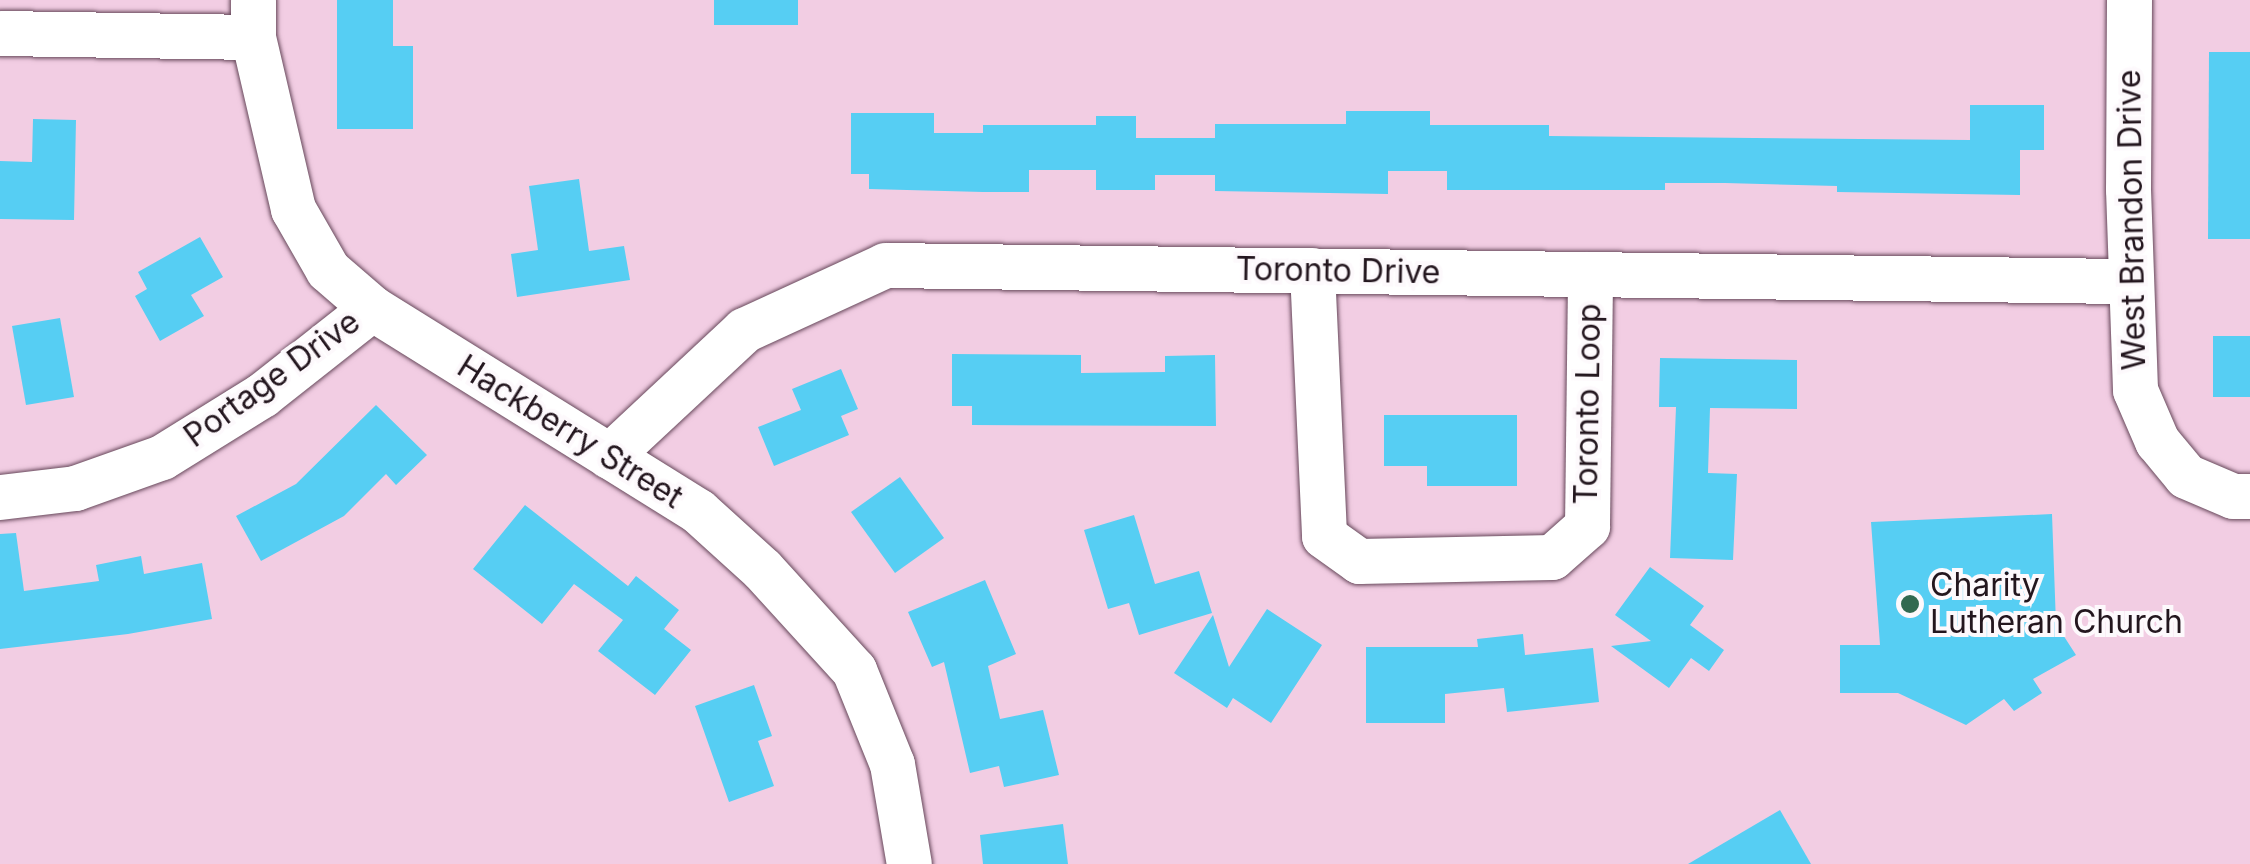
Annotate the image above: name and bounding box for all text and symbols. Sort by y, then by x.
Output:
street label: West Brandon Drive [2110,69,2154,371]
street label: Toronto Drive [1235,250,1441,292]
street label: Portage Drive [177,303,367,455]
street label: Toronto Loop [1567,303,1609,505]
street label: Hackberry Street [450,347,690,517]
place label: Charity Lutheran Church [1930,567,2183,642]
marker: Charity Lutheran Church [1899,593,1921,615]

